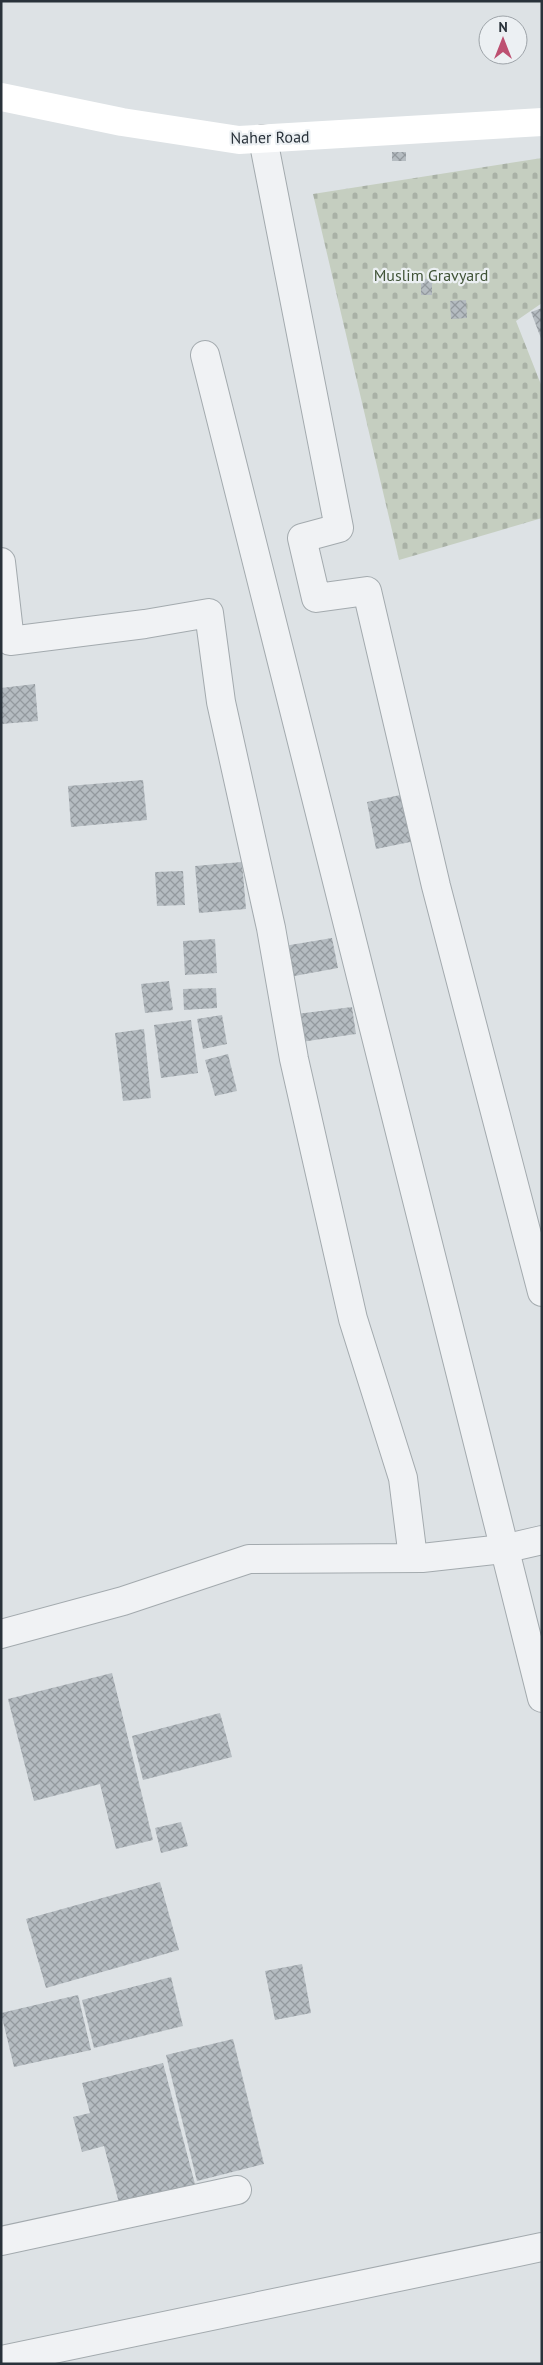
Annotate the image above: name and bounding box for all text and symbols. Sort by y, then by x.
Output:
north arrow [478,15,528,65]
text: N [498,18,508,36]
street label: Naher Road [230,126,310,148]
park label: Muslim Gravyard [374,265,488,285]

